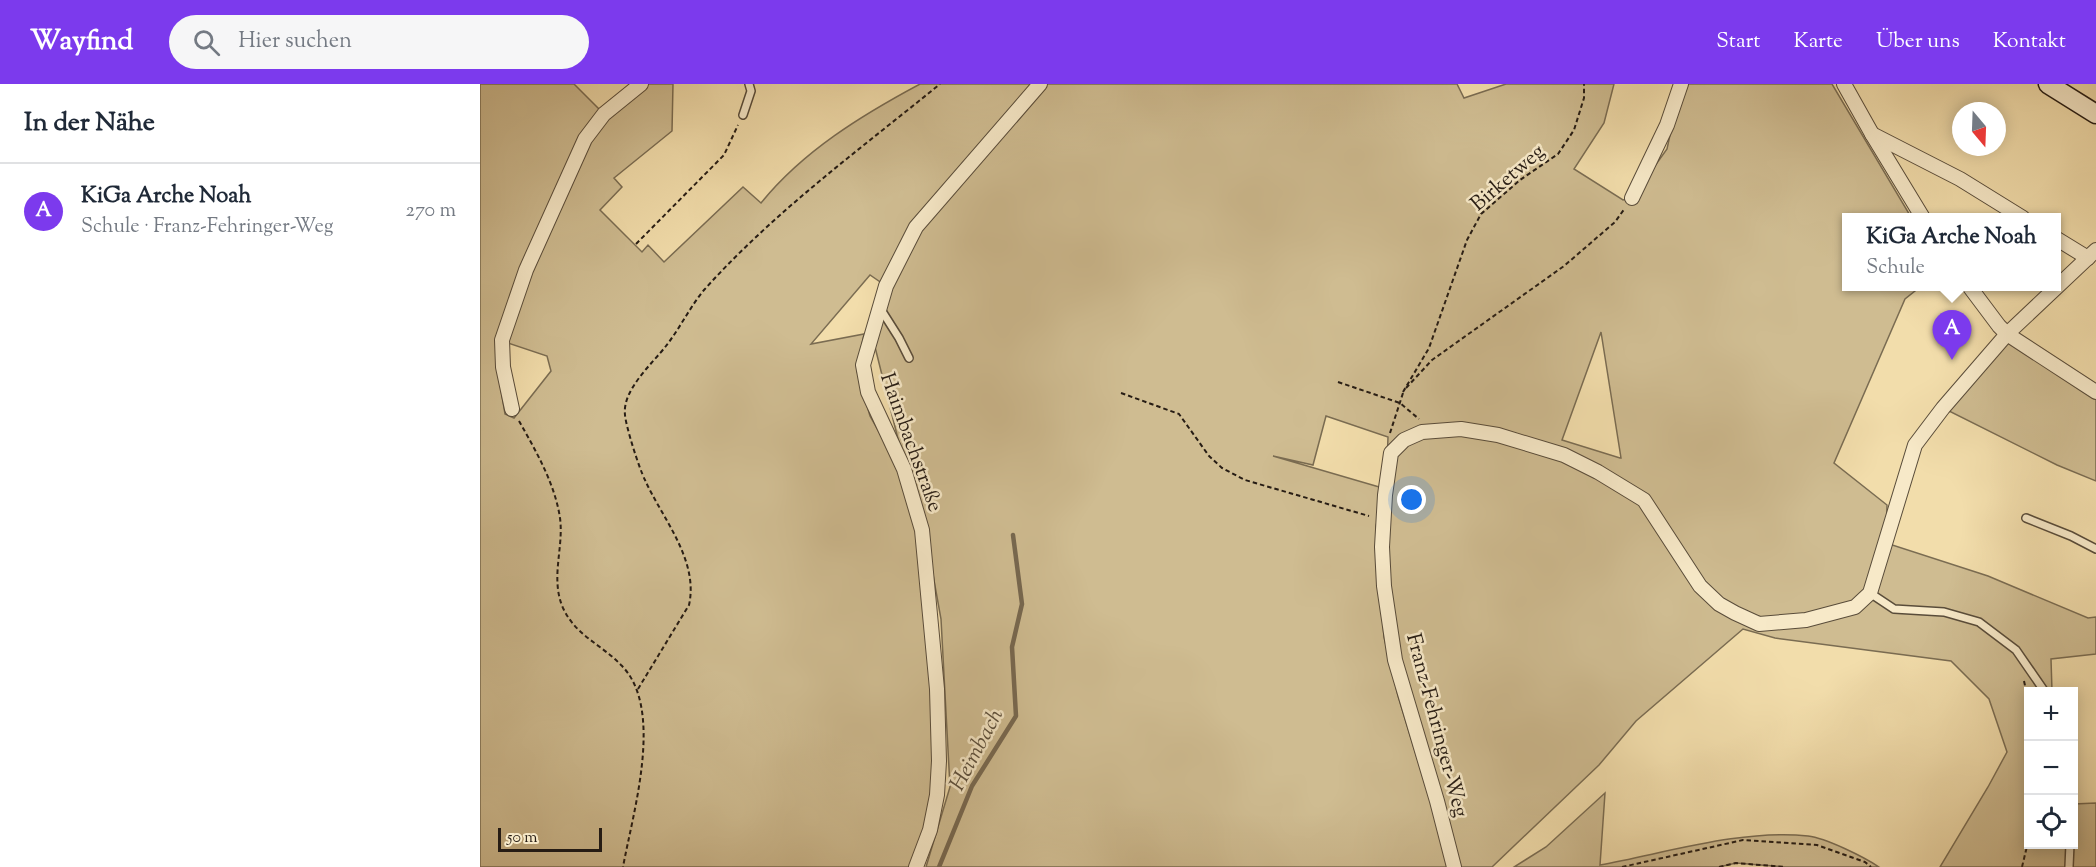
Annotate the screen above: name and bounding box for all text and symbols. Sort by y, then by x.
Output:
search box [169,15,589,69]
text: Wayfind [30,22,133,62]
icon: search [190,26,223,59]
text: Hier suchen [238,26,352,58]
text: Start [1716,27,1760,57]
text: Karte [1793,27,1843,57]
text: Über uns [1876,27,1960,57]
text: Kontakt [1993,27,2066,57]
north arrow [1952,102,2006,156]
text: In der Nähe [24,105,155,142]
street label: Birketweg [1465,138,1552,219]
text: KiGa Arche Noah [81,181,251,213]
text: A [35,197,52,226]
text: 270 m [406,197,456,226]
text: Schule · Franz-Fehringer-Weg [81,213,333,242]
popup [1842,213,2061,291]
text: KiGa Arche Noah [1866,222,2037,254]
text: Schule [1866,254,1925,283]
pin: A [1932,310,1972,360]
street label: Haimbachstraße [871,369,949,516]
your location [1397,485,1426,514]
street label: Franz-Fehringer-Weg [1397,630,1475,821]
map controls [2024,687,2078,849]
button: + [2024,687,2078,741]
water label: Heimbach [943,703,1013,797]
button: − [2024,741,2078,795]
button: locate [2024,795,2078,849]
scale bar [498,825,602,852]
text: 50 m [507,827,538,850]

